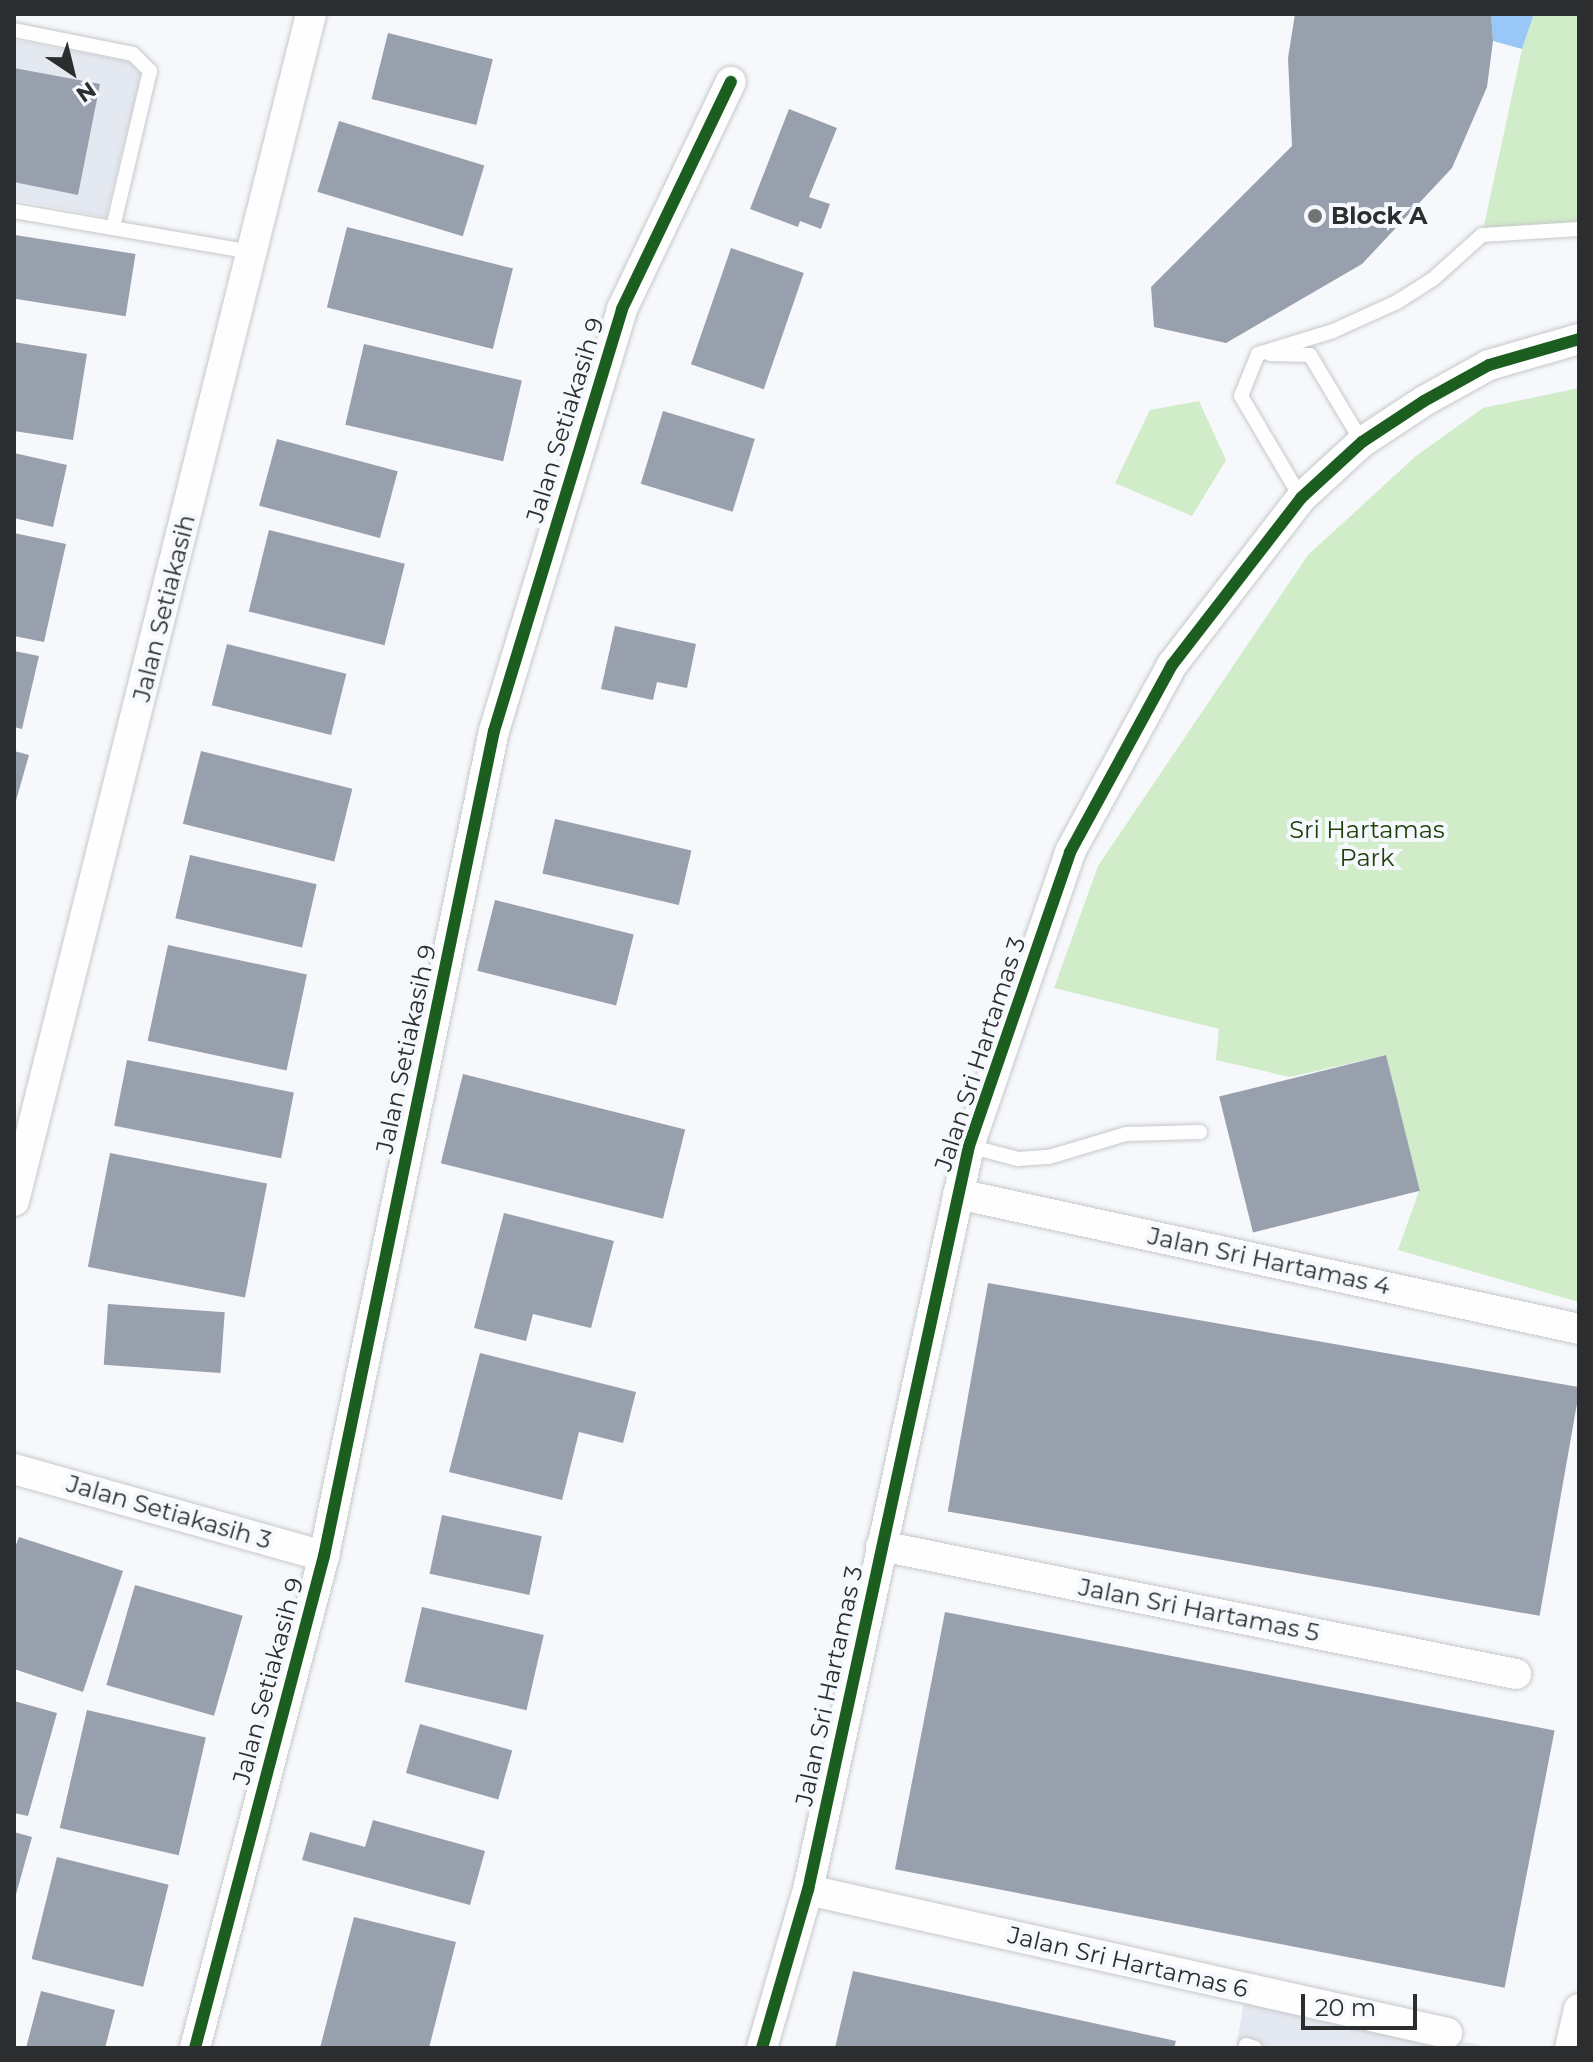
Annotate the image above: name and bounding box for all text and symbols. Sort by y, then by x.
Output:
north arrow [32,32,112,112]
text: N [71,76,101,108]
place label: Block A [1331,202,1427,230]
marker: Block A [1306,207,1324,225]
street label: Jalan Setiakasih 9 [520,314,610,526]
street label: Jalan Setiakasih [127,512,201,704]
park label: Sri Hartamas Park [1289,816,1445,872]
street label: Jalan Sri Hartamas 3 [929,933,1031,1175]
street label: Jalan Setiakasih 9 [370,942,442,1156]
street label: Jalan Sri Hartamas 4 [1145,1221,1393,1301]
street label: Jalan Setiakasih 3 [63,1469,275,1555]
street label: Jalan Sri Hartamas 3 [789,1563,869,1809]
street label: Jalan Sri Hartamas 5 [1076,1573,1322,1647]
street label: Jalan Setiakasih 9 [227,1575,309,1787]
street label: Jalan Sri Hartamas 6 [1005,1920,1251,2004]
scale bar [1305,1978,1421,2028]
text: 20 m [1315,1993,1376,2022]

